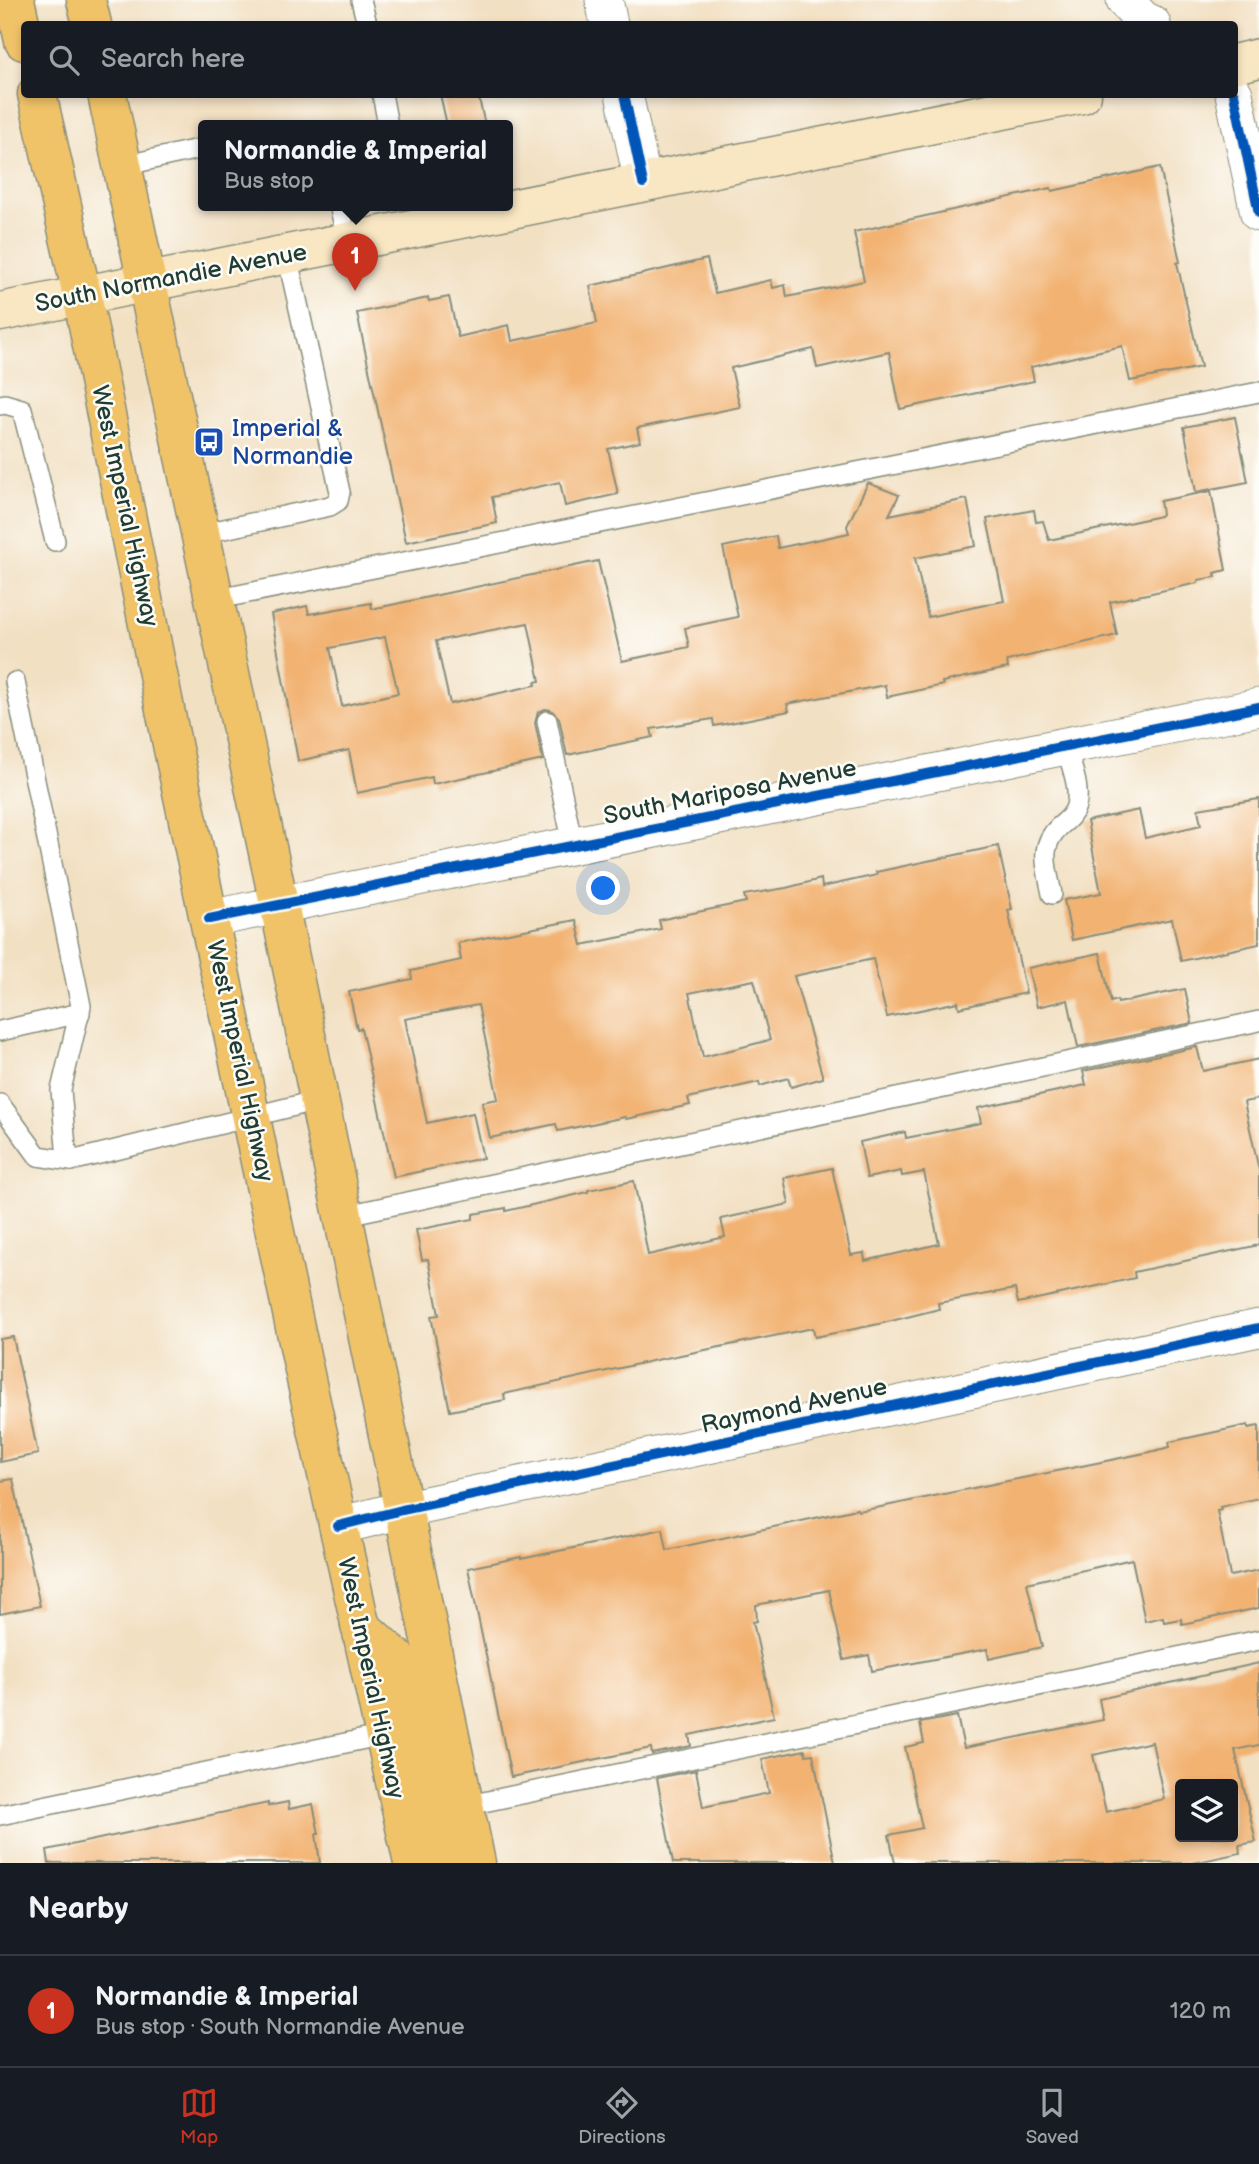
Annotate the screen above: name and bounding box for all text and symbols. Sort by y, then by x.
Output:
search box [21,21,1238,98]
icon: search [45,41,83,79]
text: Search here [101,44,245,75]
popup [198,120,513,211]
text: Normandie & Imperial [224,136,487,167]
text: Bus stop [224,167,314,195]
pin: 1 [332,233,378,291]
street label: South Normandie Avenue [33,237,309,319]
street label: West Imperial Highway [85,383,165,630]
place label: Imperial & Normandie [232,414,353,471]
bus stop icon: Imperial & Normandie [192,425,226,459]
street label: South Mariposa Avenue [601,753,859,831]
your location [586,871,620,905]
street label: West Imperial Highway [200,938,280,1185]
street label: Raymond Avenue [698,1372,890,1440]
street label: West Imperial Highway [331,1555,411,1802]
map controls [1175,1779,1238,1842]
button: layers [1175,1779,1238,1842]
text: Nearby [28,1891,128,1927]
text: Normandie & Imperial [95,1982,358,2013]
text: 1 [46,1997,56,2025]
text: 120 m [1170,1997,1231,2025]
text: Bus stop · South Normandie Avenue [95,2013,465,2041]
tab: Map [180,2084,218,2149]
tab: Directions [578,2084,666,2149]
tab: Saved [1026,2084,1079,2149]

